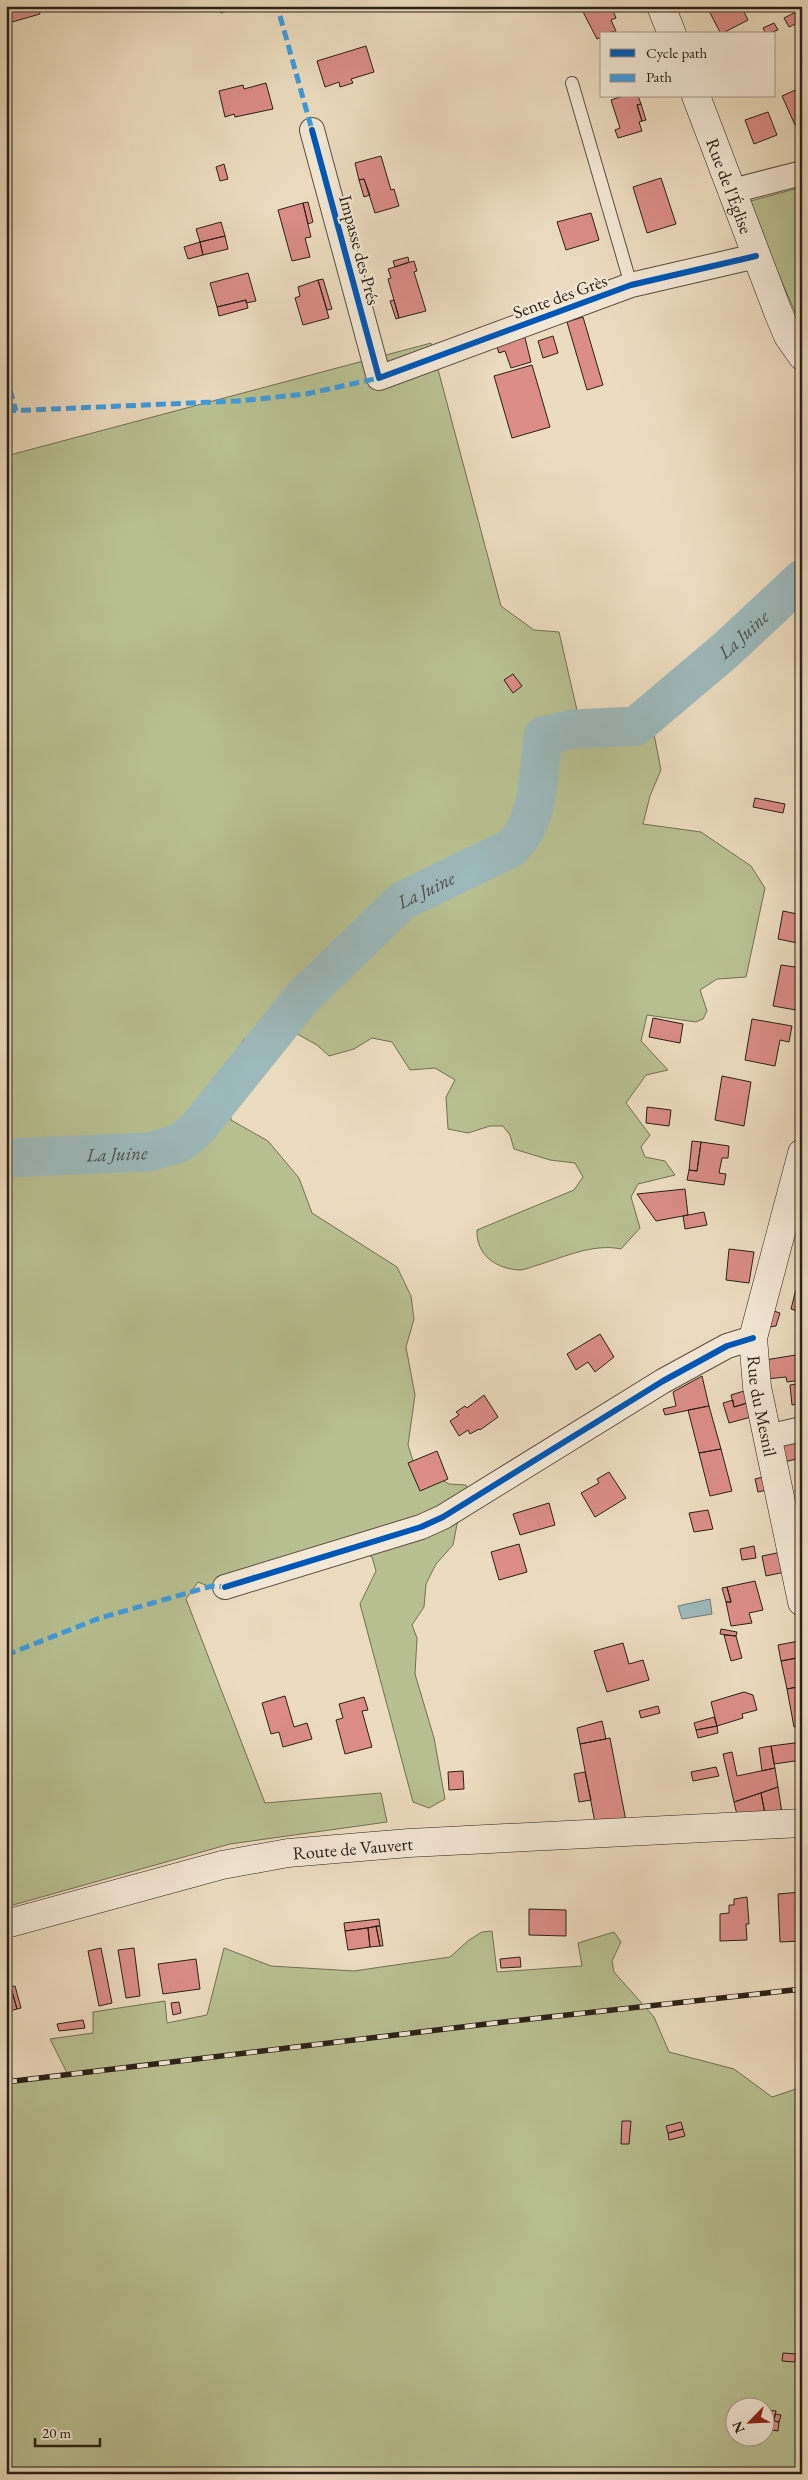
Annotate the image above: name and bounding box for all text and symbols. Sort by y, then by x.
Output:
legend [600,32,776,98]
text: Cycle path [646,43,708,62]
text: Path [646,67,672,86]
street label: Rue de l'Église [702,135,759,237]
street label: Impasse des Prés [334,193,386,308]
street label: Sente des Grès [510,268,610,324]
water label: La Juine [711,604,774,665]
water label: La Juine [392,865,459,915]
water label: La Juine [85,1140,149,1167]
street label: Rue du Mesnil [743,1355,783,1458]
street label: Route de Vauvert [292,1831,414,1864]
north arrow [726,2398,776,2448]
scale bar [35,2415,100,2447]
text: N [727,2418,749,2436]
text: 20 m [42,2423,71,2442]

